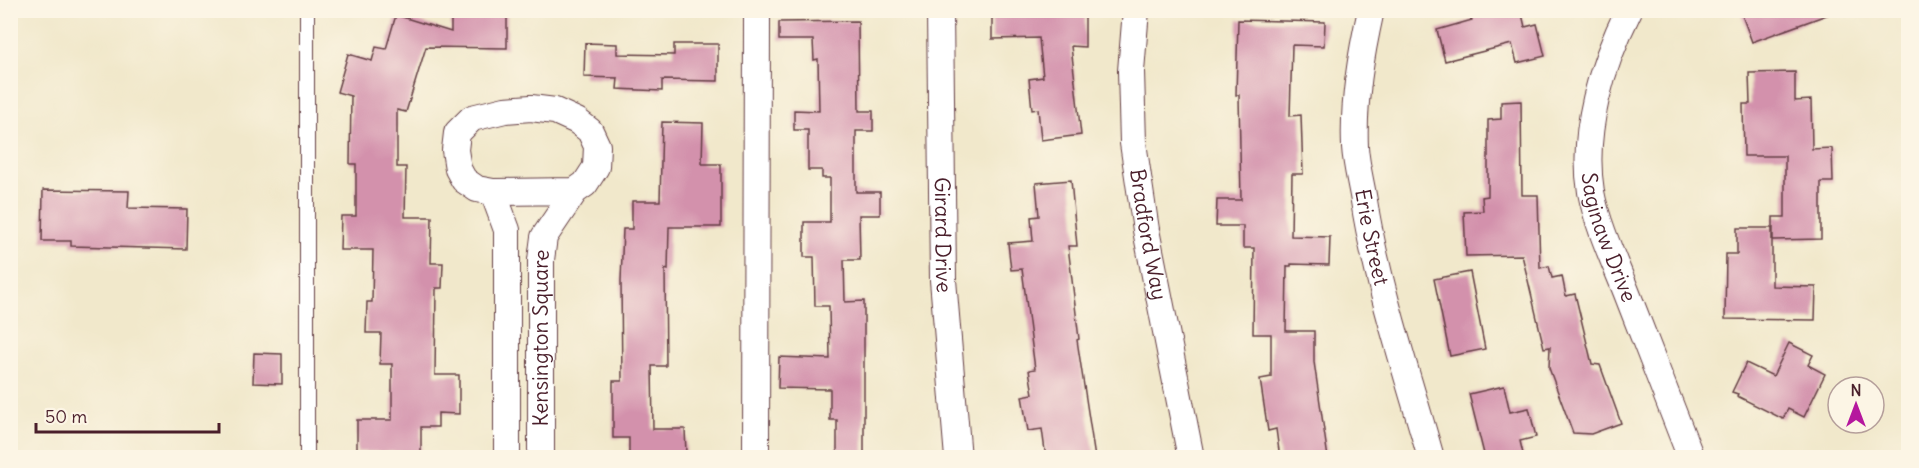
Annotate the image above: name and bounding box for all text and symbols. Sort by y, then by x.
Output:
street label: Bradford Way [1124,167,1174,302]
street label: Saginaw Drive [1576,171,1643,306]
street label: Girard Drive [929,177,958,294]
street label: Erie Street [1349,187,1395,288]
street label: Kensington Square [527,248,555,426]
north arrow [1826,375,1886,435]
text: N [1850,380,1862,400]
scale bar [36,396,219,434]
text: 50 m [45,405,87,428]

